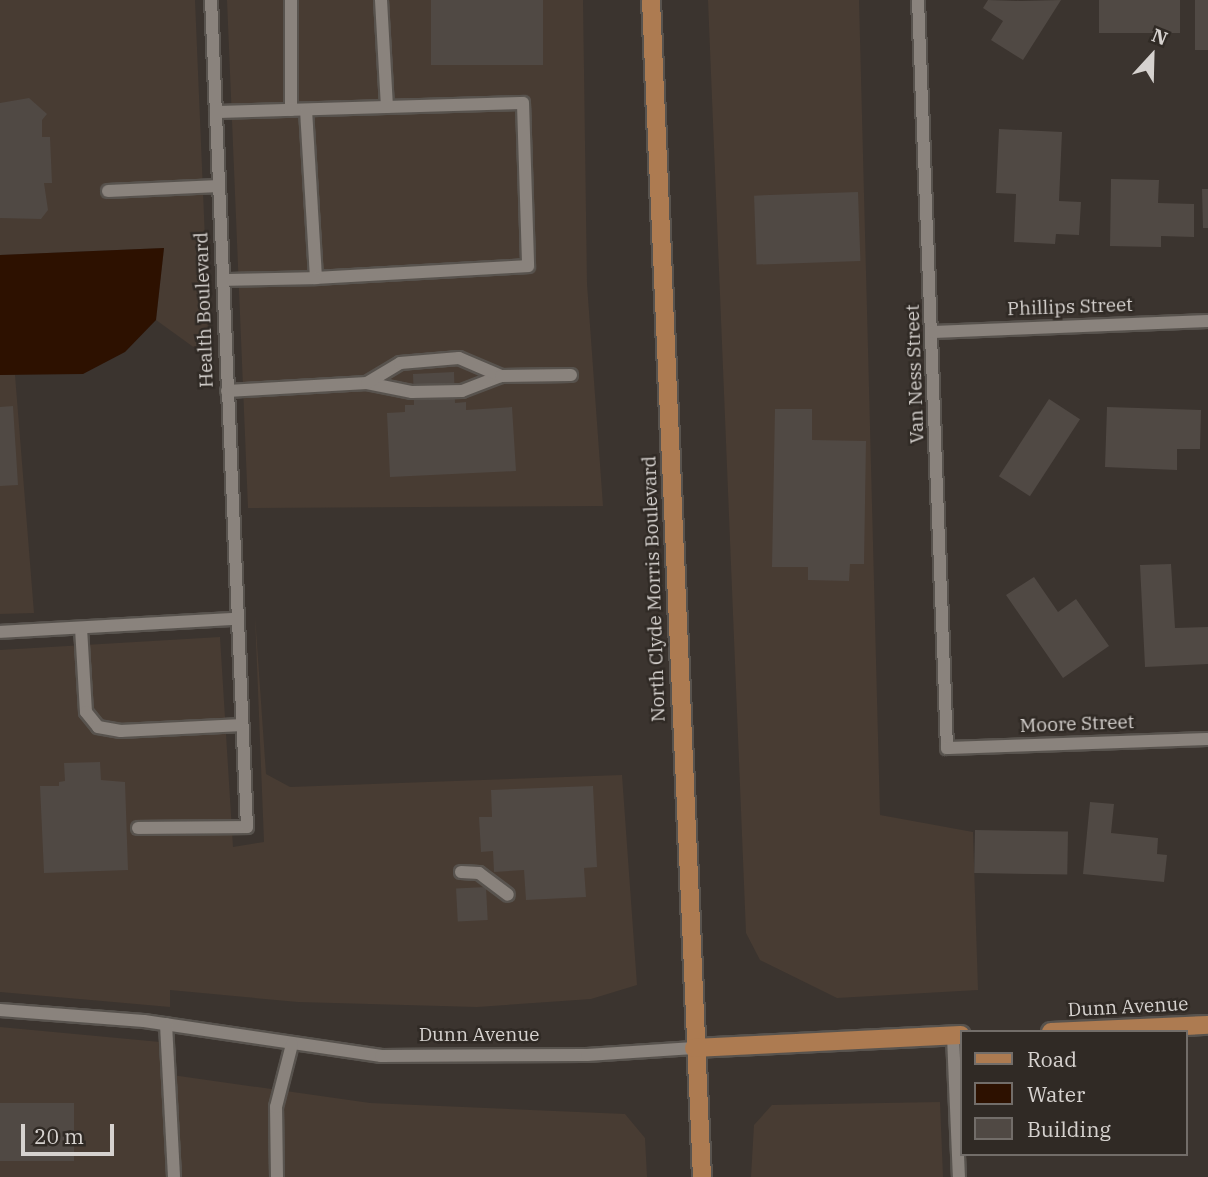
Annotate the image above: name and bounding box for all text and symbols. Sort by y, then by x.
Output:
north arrow [1117,21,1187,91]
text: N [1148,23,1171,50]
street label: Health Boulevard [190,232,218,388]
street label: Phillips Street [1007,293,1133,321]
street label: Van Ness Street [901,304,929,444]
street label: North Clyde Morris Boulevard [638,456,670,722]
street label: Moore Street [1019,711,1135,737]
street label: Dunn Avenue [1067,992,1189,1022]
street label: Dunn Avenue [419,1024,539,1046]
legend [960,1030,1187,1156]
text: Road [1027,1045,1077,1073]
text: Water [1027,1080,1085,1108]
scale bar [24,1110,117,1154]
text: Building [1027,1115,1111,1143]
text: 20 m [34,1122,84,1150]

